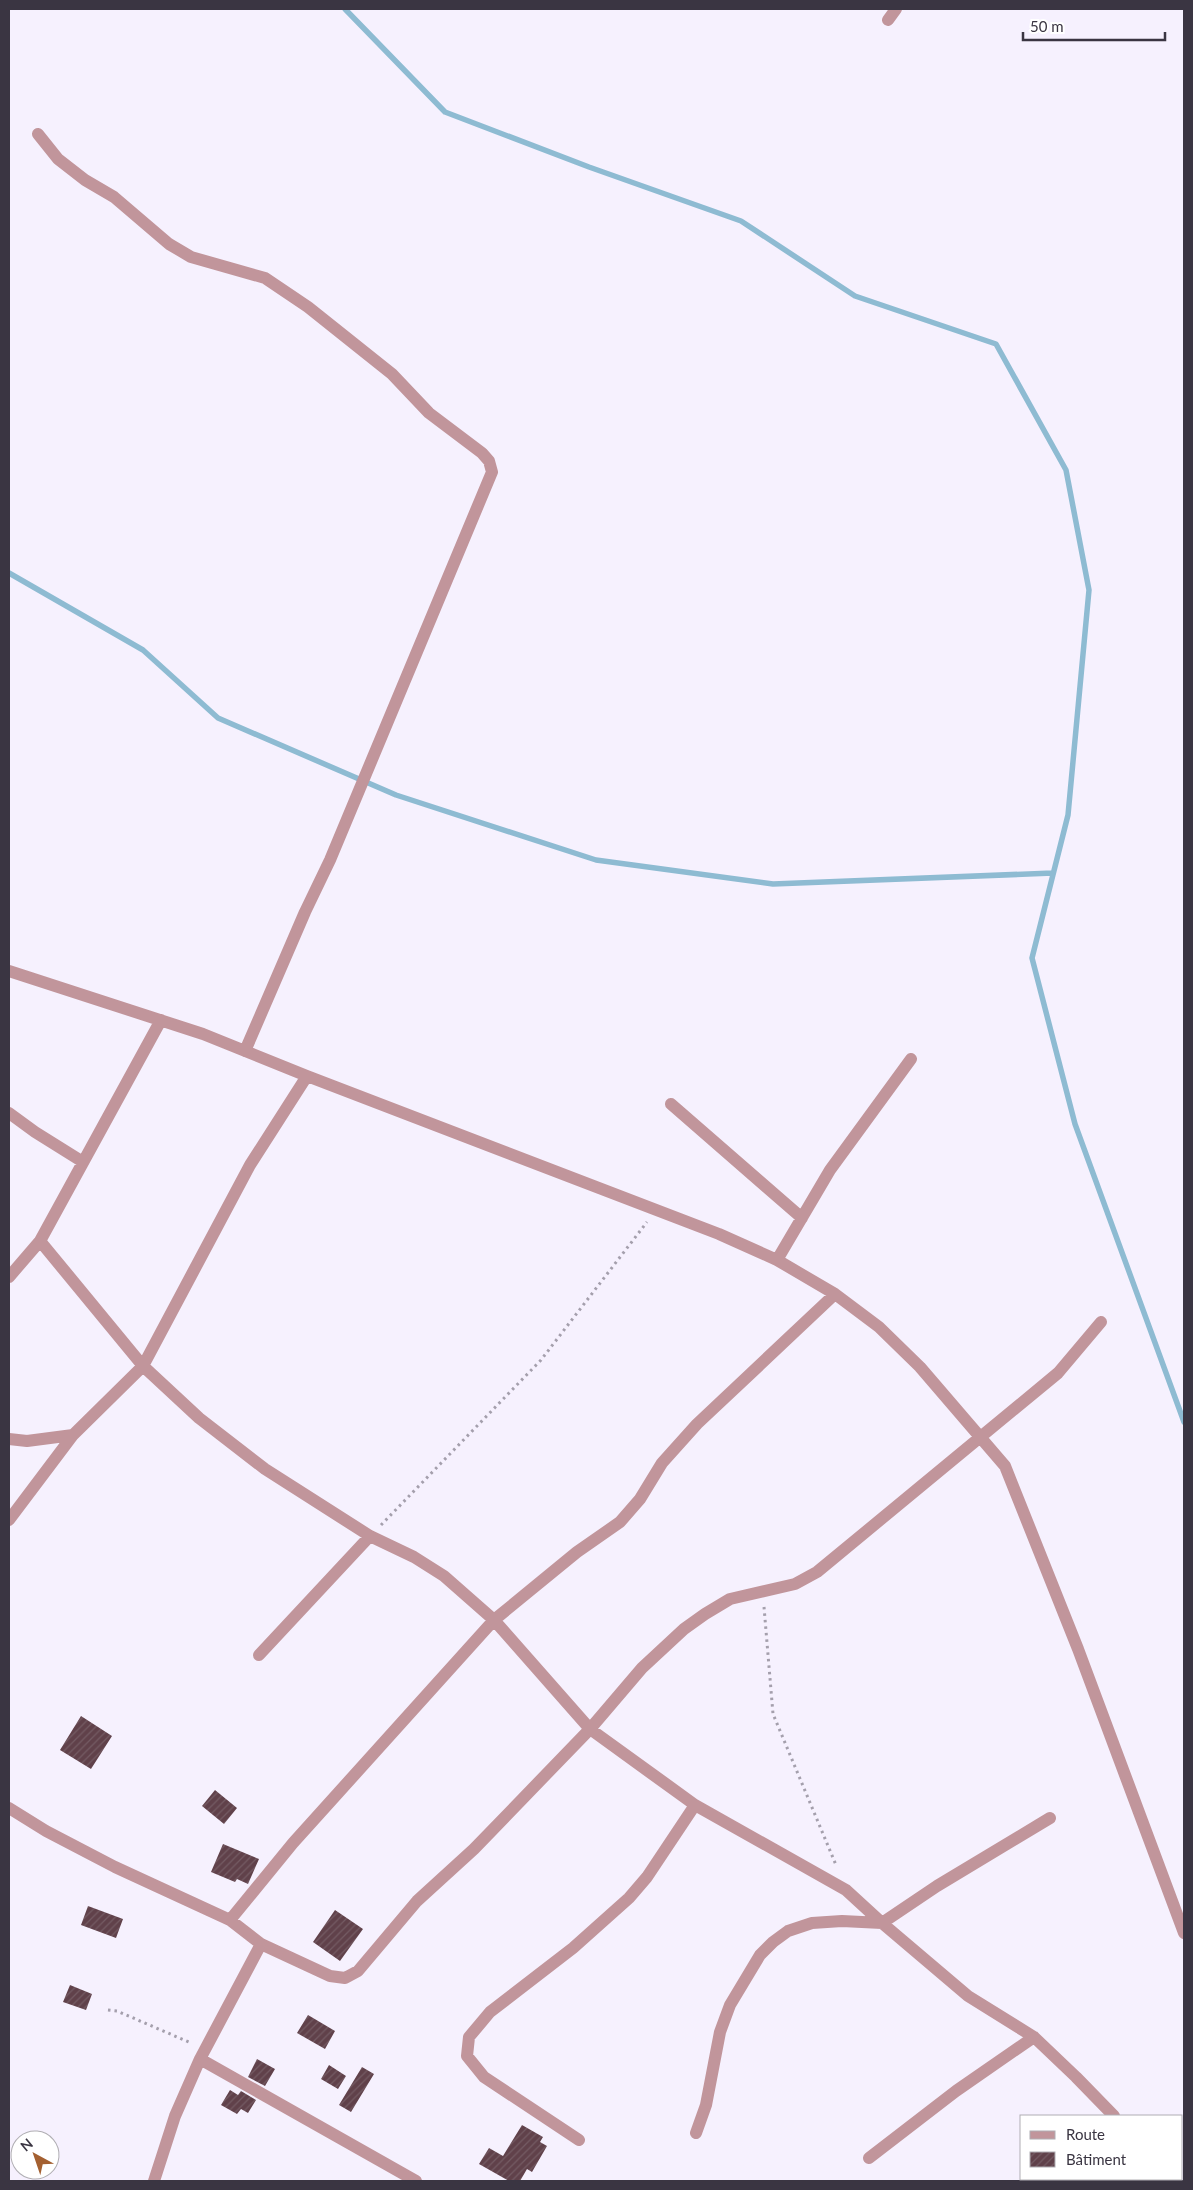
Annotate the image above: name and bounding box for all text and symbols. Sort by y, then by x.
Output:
scale bar [1023,10,1166,42]
text: 50 m [1030,17,1064,35]
legend [1020,2115,1183,2180]
text: Route [1066,2125,1105,2143]
north arrow [10,2130,60,2180]
text: N [17,2135,36,2155]
text: Bâtiment [1066,2150,1127,2168]

